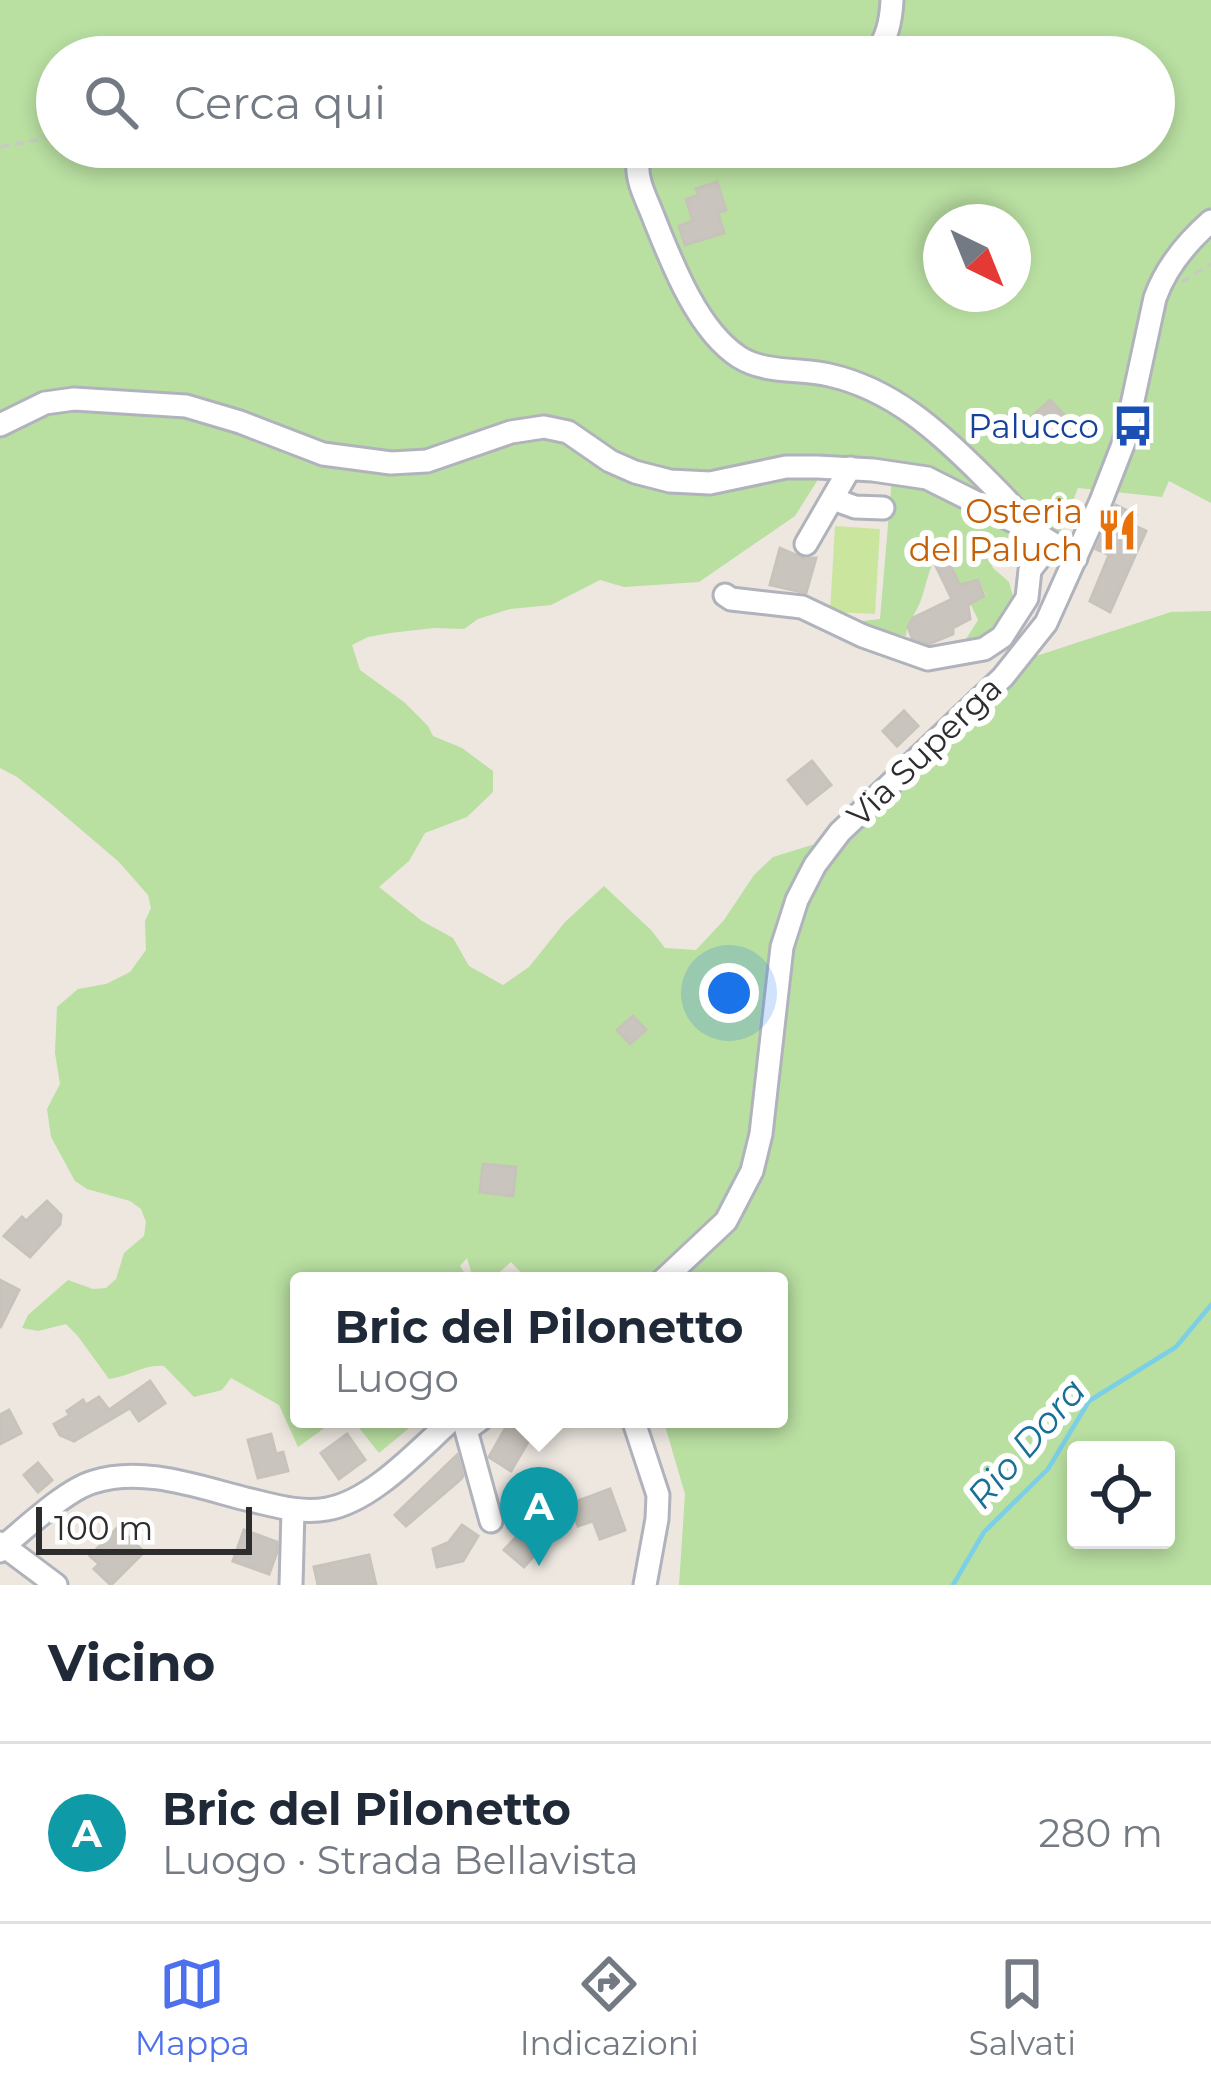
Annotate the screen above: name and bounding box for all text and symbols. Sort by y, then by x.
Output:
search box [36,36,1175,168]
icon: search [78,69,144,135]
text: Cerca qui [174,75,386,130]
north arrow [923,204,1031,312]
bus stop icon: Palucco [1110,403,1156,449]
place label: Palucco [968,406,1099,446]
place label: Osteria del Paluch [909,491,1083,569]
restaurant icon: Osteria del Paluch [1094,507,1140,553]
street label: Via Superga [838,667,1010,835]
your location [699,963,759,1023]
popup [290,1272,788,1428]
text: Bric del Pilonetto [335,1299,743,1354]
text: Luogo [335,1354,459,1402]
water label: Rio Dora [957,1369,1095,1517]
map controls [1067,1441,1175,1549]
button: locate [1067,1441,1175,1549]
pin: A [500,1467,578,1566]
scale bar [36,1501,252,1554]
text: 100 m [54,1508,153,1548]
text: Vicino [48,1632,215,1694]
text: Bric del Pilonetto [162,1781,571,1836]
text: A [72,1809,102,1857]
text: 280 m [1039,1809,1163,1857]
text: Luogo · Strada Bellavista [162,1836,639,1884]
tab: Mappa [135,1951,250,2063]
tab: Indicazioni [520,1951,699,2063]
tab: Salvati [969,1951,1076,2063]

